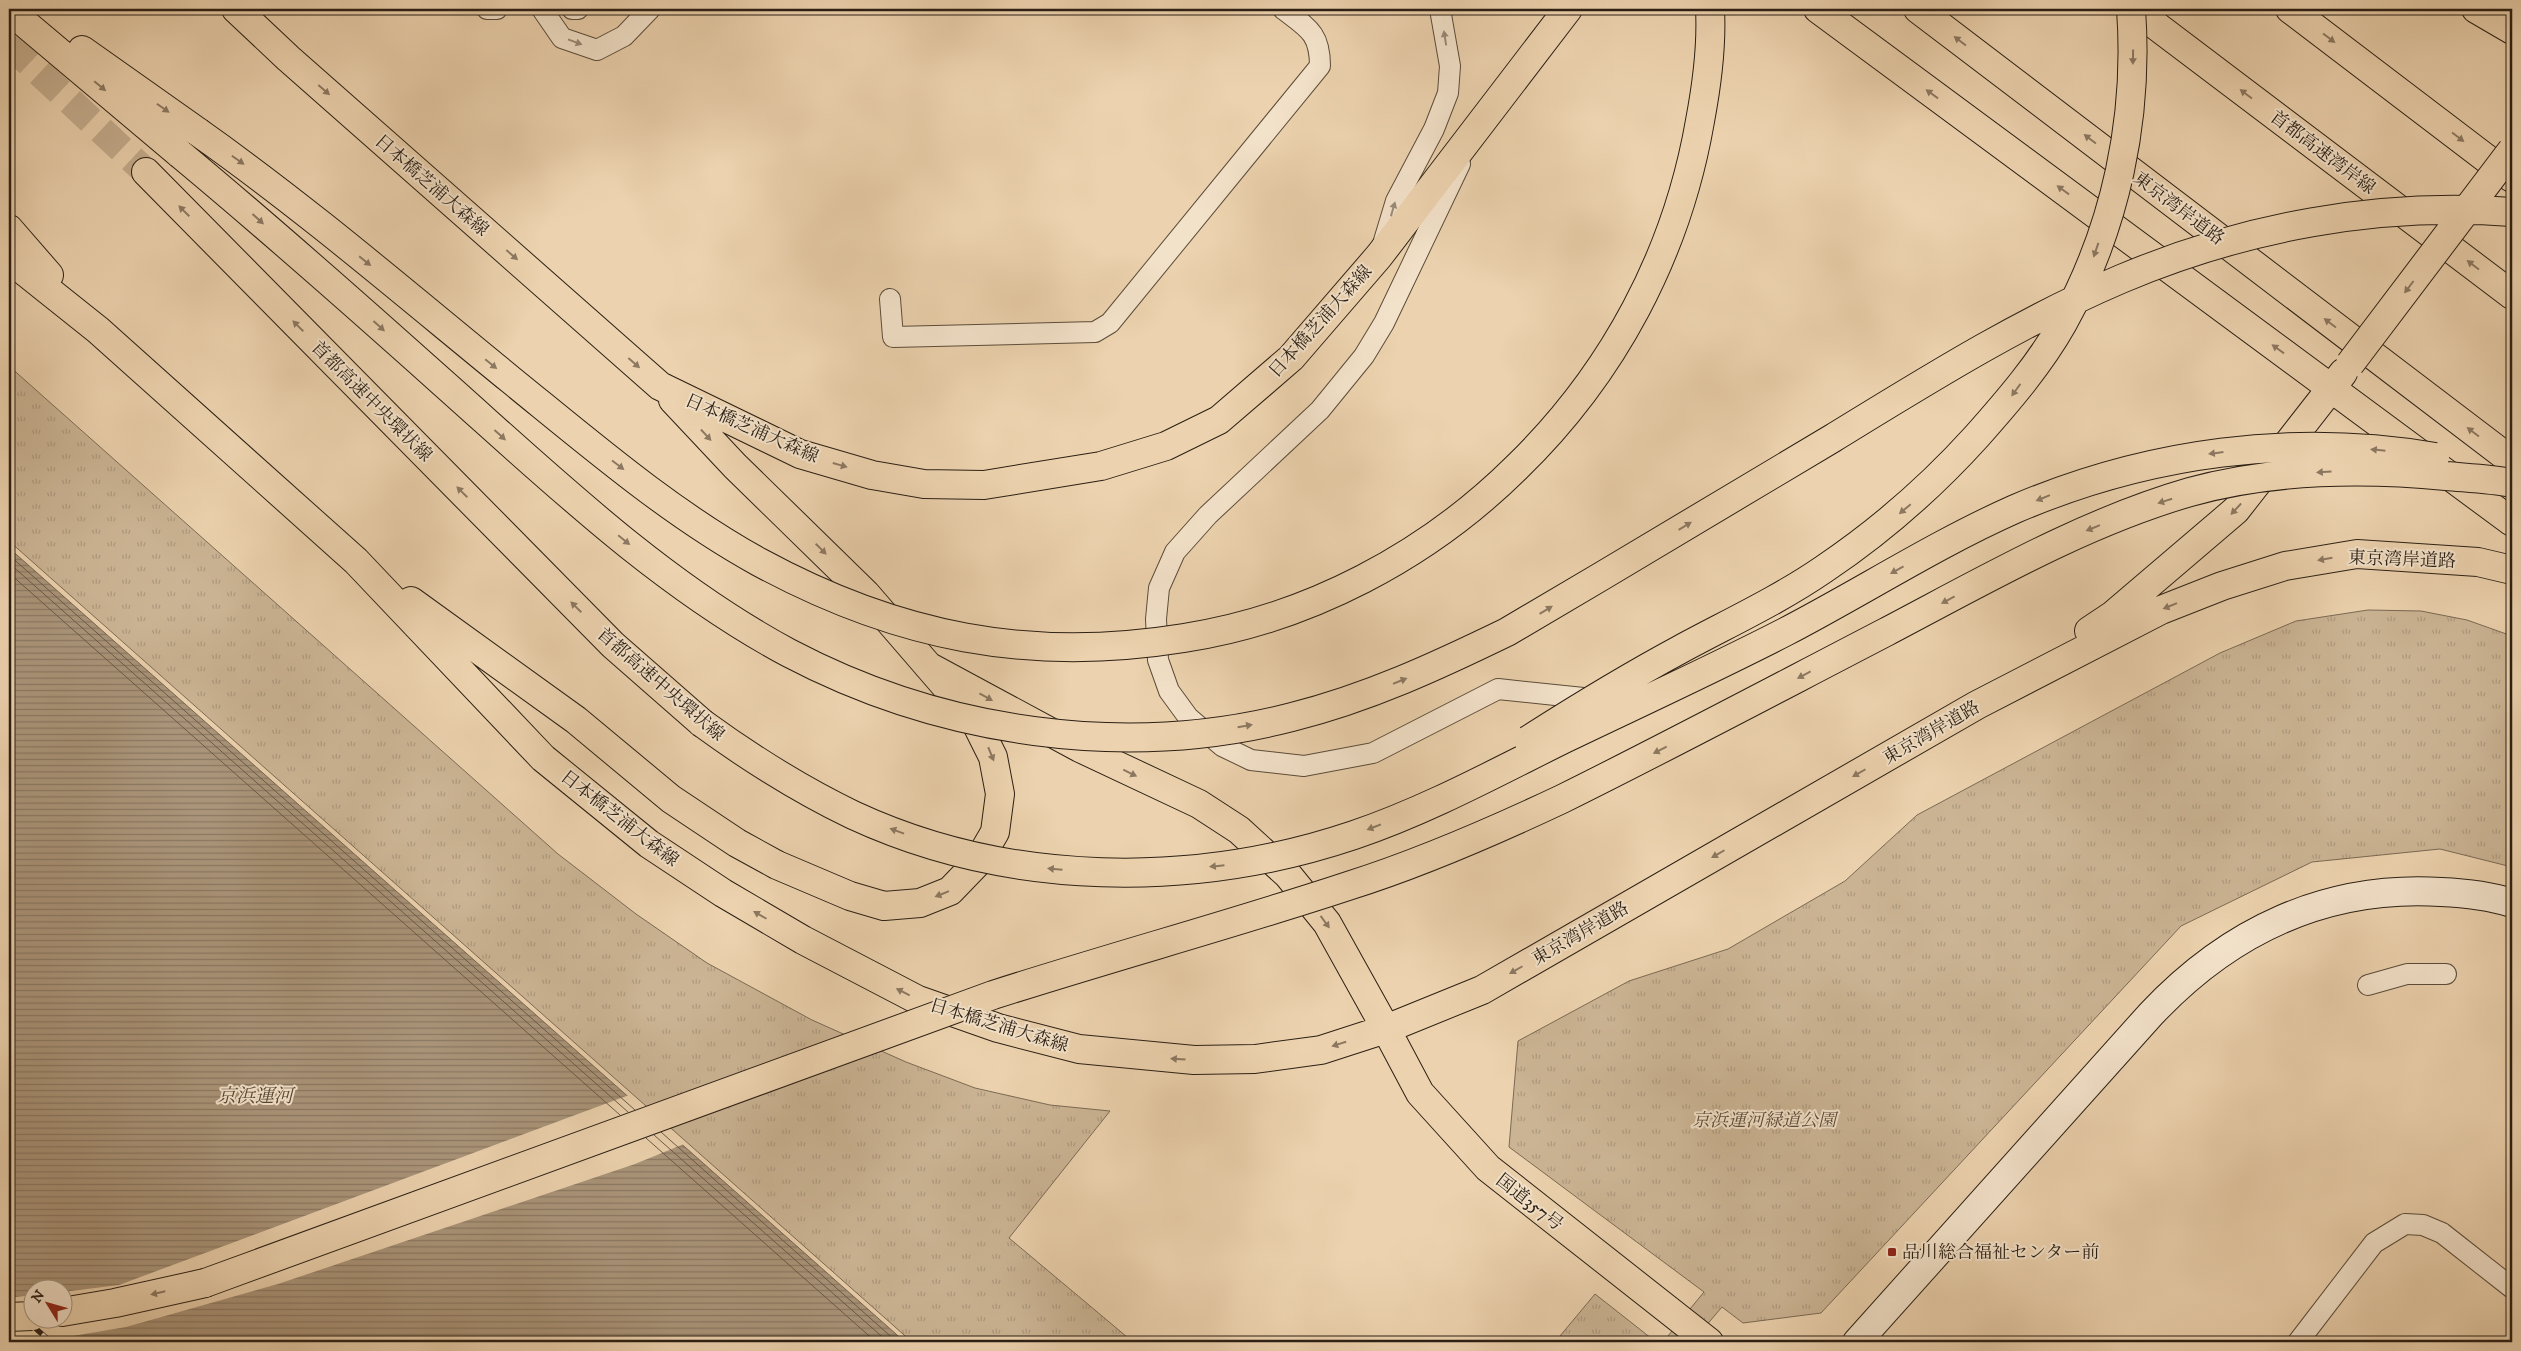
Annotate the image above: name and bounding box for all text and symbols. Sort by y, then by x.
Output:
one-way arrow [1441,29,1449,45]
one-way arrow [2322,33,2335,44]
one-way arrow [1953,36,1967,46]
one-way arrow [568,38,583,46]
one-way arrow [2129,50,2137,66]
one-way arrow [93,81,106,92]
one-way arrow [318,84,330,96]
one-way arrow [1926,88,1939,99]
one-way arrow [2240,88,2253,99]
one-way arrow [156,103,170,113]
street label: 首都高速湾岸線 [2265,106,2379,199]
street label: 日本橋芝浦大森線 [370,130,493,241]
one-way arrow [2451,131,2464,142]
one-way arrow [2084,134,2097,145]
one-way arrow [231,155,244,165]
street label: 東京湾岸道路 [2129,168,2228,250]
one-way arrow [2056,185,2070,195]
one-way arrow [1389,202,1397,217]
one-way arrow [178,205,190,217]
one-way arrow [251,213,264,224]
one-way arrow [2092,243,2099,258]
one-way arrow [505,249,517,261]
one-way arrow [358,255,371,266]
one-way arrow [2467,260,2480,271]
street label: 日本橋芝浦大森線 [1264,261,1377,383]
one-way arrow [2403,280,2414,293]
one-way arrow [2324,317,2337,328]
one-way arrow [292,320,304,332]
one-way arrow [373,321,386,332]
street label: 首都高速中央環状線 [306,337,436,467]
one-way arrow [2271,344,2285,354]
one-way arrow [627,357,640,368]
one-way arrow [484,358,497,369]
one-way arrow [2011,384,2021,397]
street label: 日本橋芝浦大森線 [681,390,822,468]
one-way arrow [2467,426,2480,437]
one-way arrow [700,428,712,440]
one-way arrow [494,429,506,441]
one-way arrow [2370,446,2386,454]
one-way arrow [2208,449,2224,457]
one-way arrow [611,460,624,471]
one-way arrow [833,462,848,470]
one-way arrow [2316,468,2332,476]
one-way arrow [456,486,468,498]
one-way arrow [2035,494,2050,502]
one-way arrow [2157,497,2172,505]
one-way arrow [2230,502,2242,514]
one-way arrow [1898,503,1911,514]
one-way arrow [1679,521,1692,530]
one-way arrow [2086,525,2101,532]
one-way arrow [617,534,630,545]
one-way arrow [815,543,827,555]
street label: 東京湾岸道路 [2348,547,2456,573]
one-way arrow [2317,556,2333,564]
one-way arrow [1891,566,1904,575]
one-way arrow [1940,596,1955,604]
one-way arrow [570,602,582,614]
one-way arrow [2163,603,2177,611]
one-way arrow [1539,605,1552,614]
street label: 首都高速中央環状線 [592,623,729,746]
one-way arrow [1796,671,1811,679]
one-way arrow [1393,677,1407,685]
one-way arrow [979,693,993,701]
street label: 東京湾岸道路 [1879,696,1984,769]
one-way arrow [1237,722,1253,730]
one-way arrow [1652,746,1667,754]
one-way arrow [987,747,995,761]
street label: 日本橋芝浦大森線 [556,766,683,872]
one-way arrow [1123,769,1137,777]
one-way arrow [1851,769,1866,777]
one-way arrow [1366,823,1381,831]
one-way arrow [889,827,904,835]
one-way arrow [1710,850,1725,858]
one-way arrow [1208,863,1224,871]
one-way arrow [1046,865,1062,873]
one-way arrow [935,890,950,898]
street label: 東京湾岸道路 [1528,897,1633,970]
one-way arrow [754,911,767,920]
one-way arrow [1320,915,1330,929]
one-way arrow [1510,965,1523,974]
one-way arrow [896,988,910,996]
street label: 日本橋芝浦大森線 [927,994,1071,1058]
one-way arrow [1332,1041,1347,1048]
one-way arrow [1170,1054,1186,1062]
water label: 京浜運河 [217,1085,296,1108]
park label: 京浜運河緑道公園 [1692,1110,1839,1132]
street label: 国道357号 [1491,1170,1567,1236]
place label: 品川総合福祉センター前 [1902,1242,2099,1264]
marker: 品川総合福祉センター前 [1886,1246,1898,1258]
north arrow [22,1278,72,1328]
text: N [28,1286,49,1307]
one-way arrow [150,1289,165,1297]

